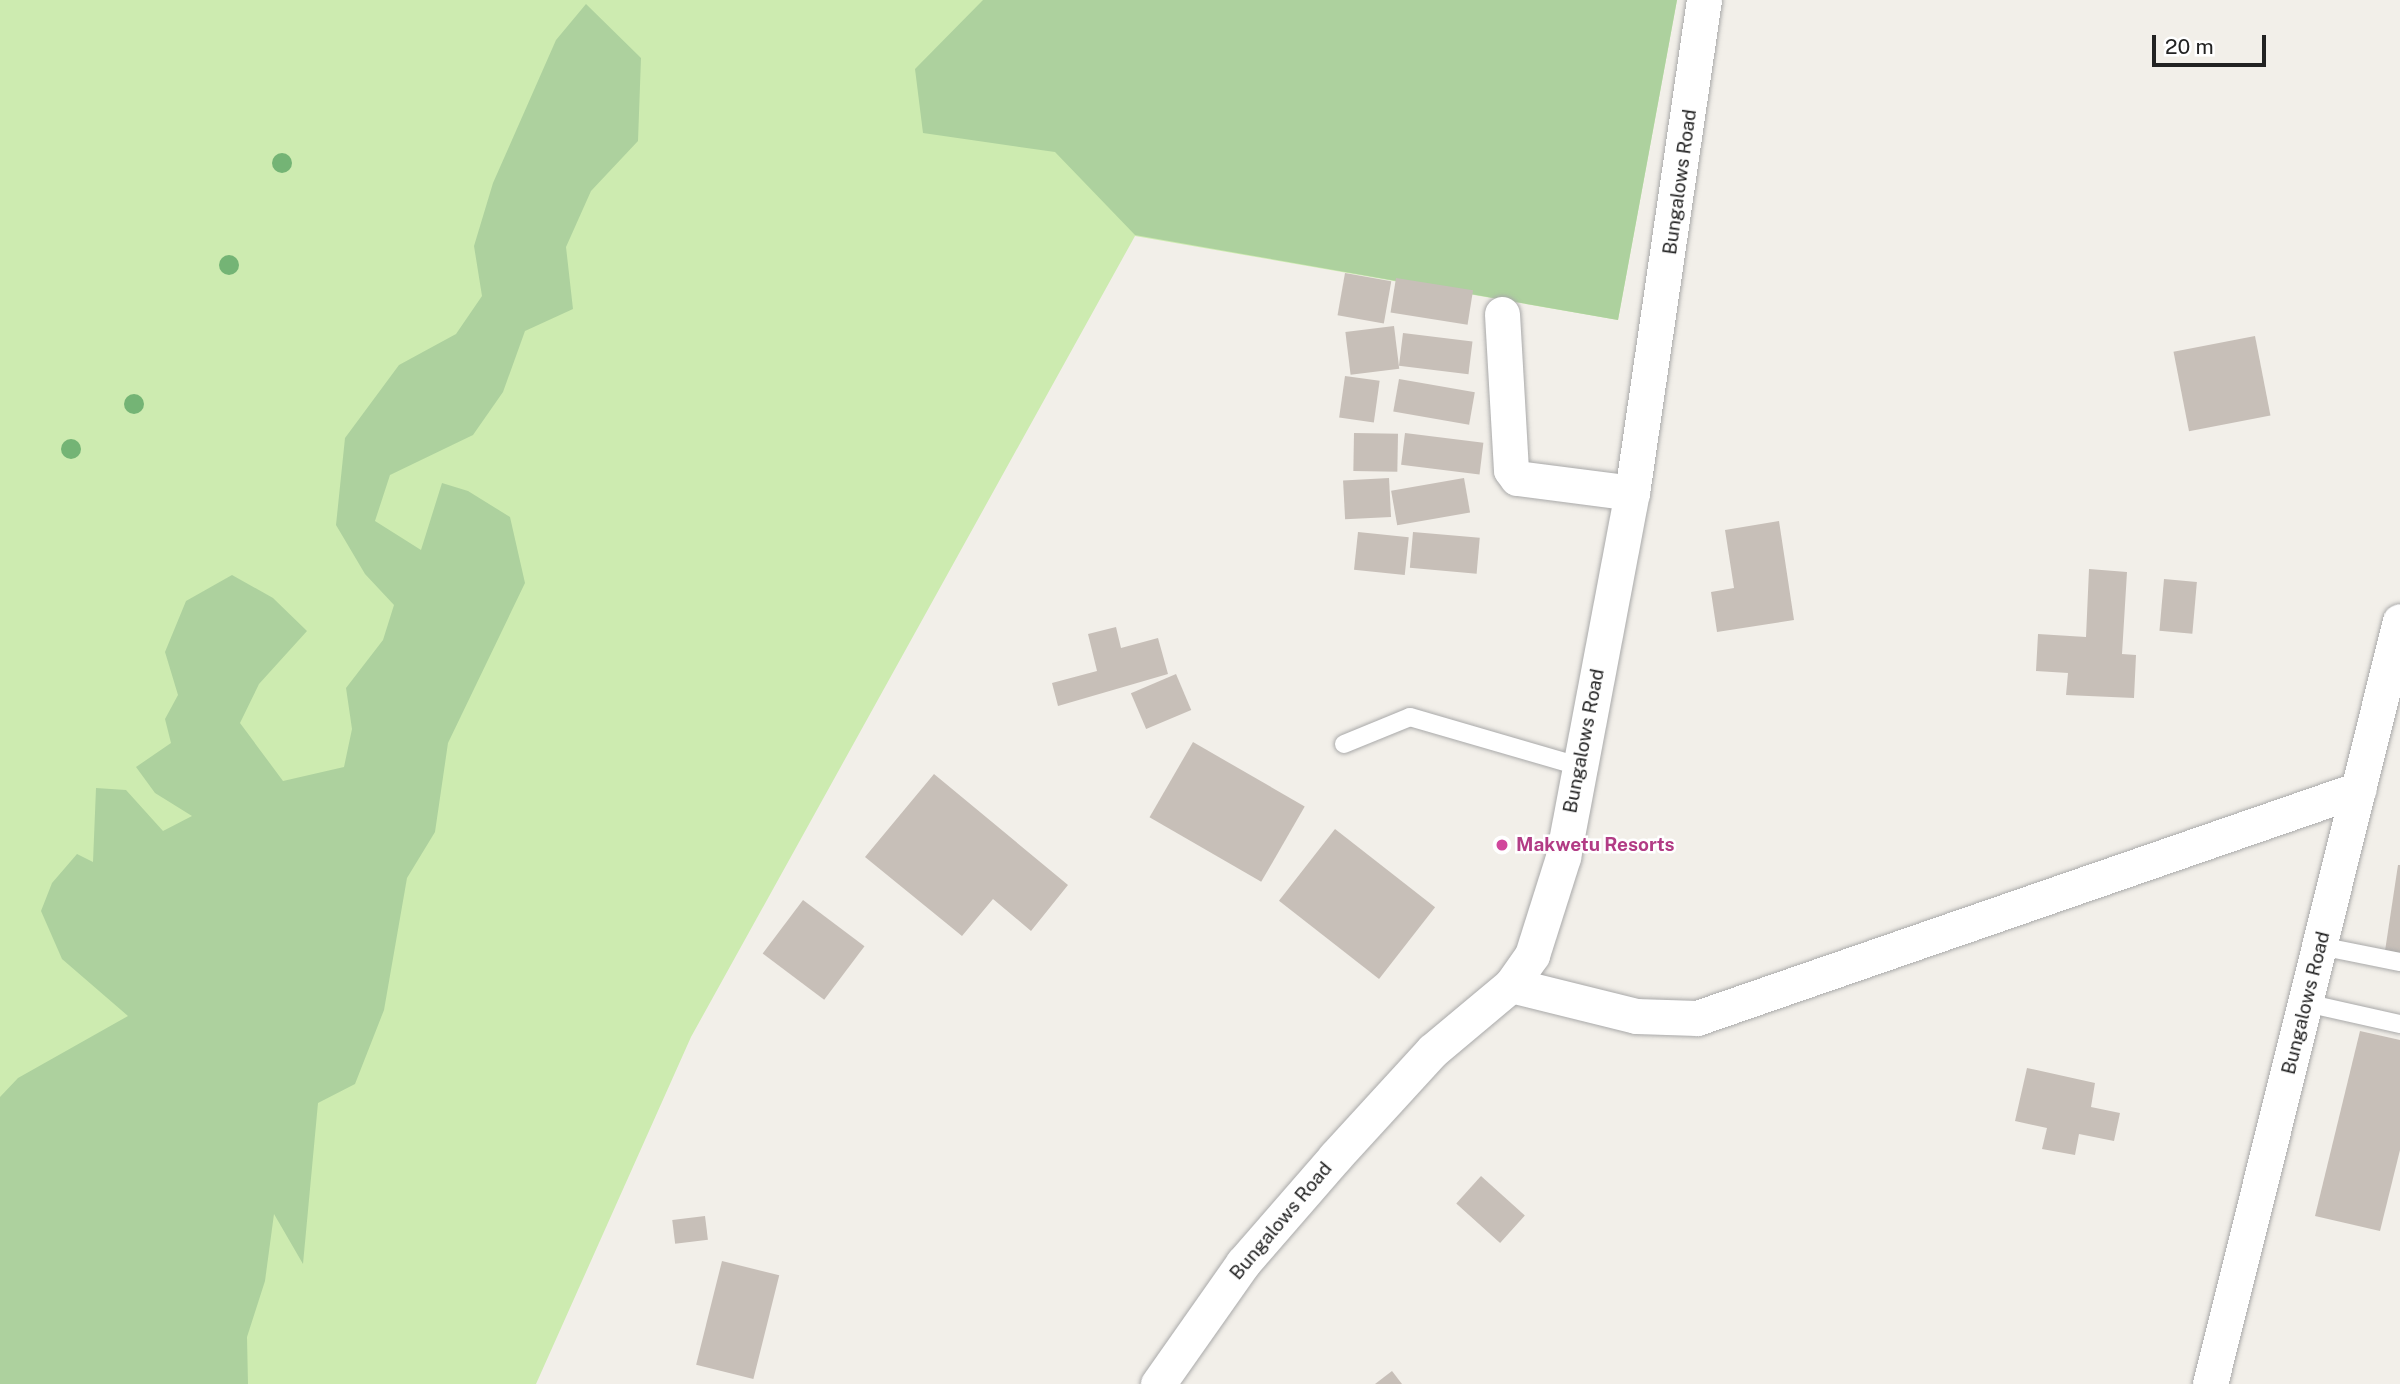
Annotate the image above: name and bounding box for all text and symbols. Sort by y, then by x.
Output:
scale bar [2155,21,2269,65]
text: 20 m [2165,34,2214,59]
street label: Bungalows Road [1659,108,1701,256]
street label: Bungalows Road [1559,667,1609,815]
place label: Makwetu Resorts [1516,834,1675,856]
marker: Makwetu Resorts [1494,837,1510,853]
street label: Bungalows Road [2277,929,2335,1077]
street label: Bungalows Road [1225,1158,1337,1284]

